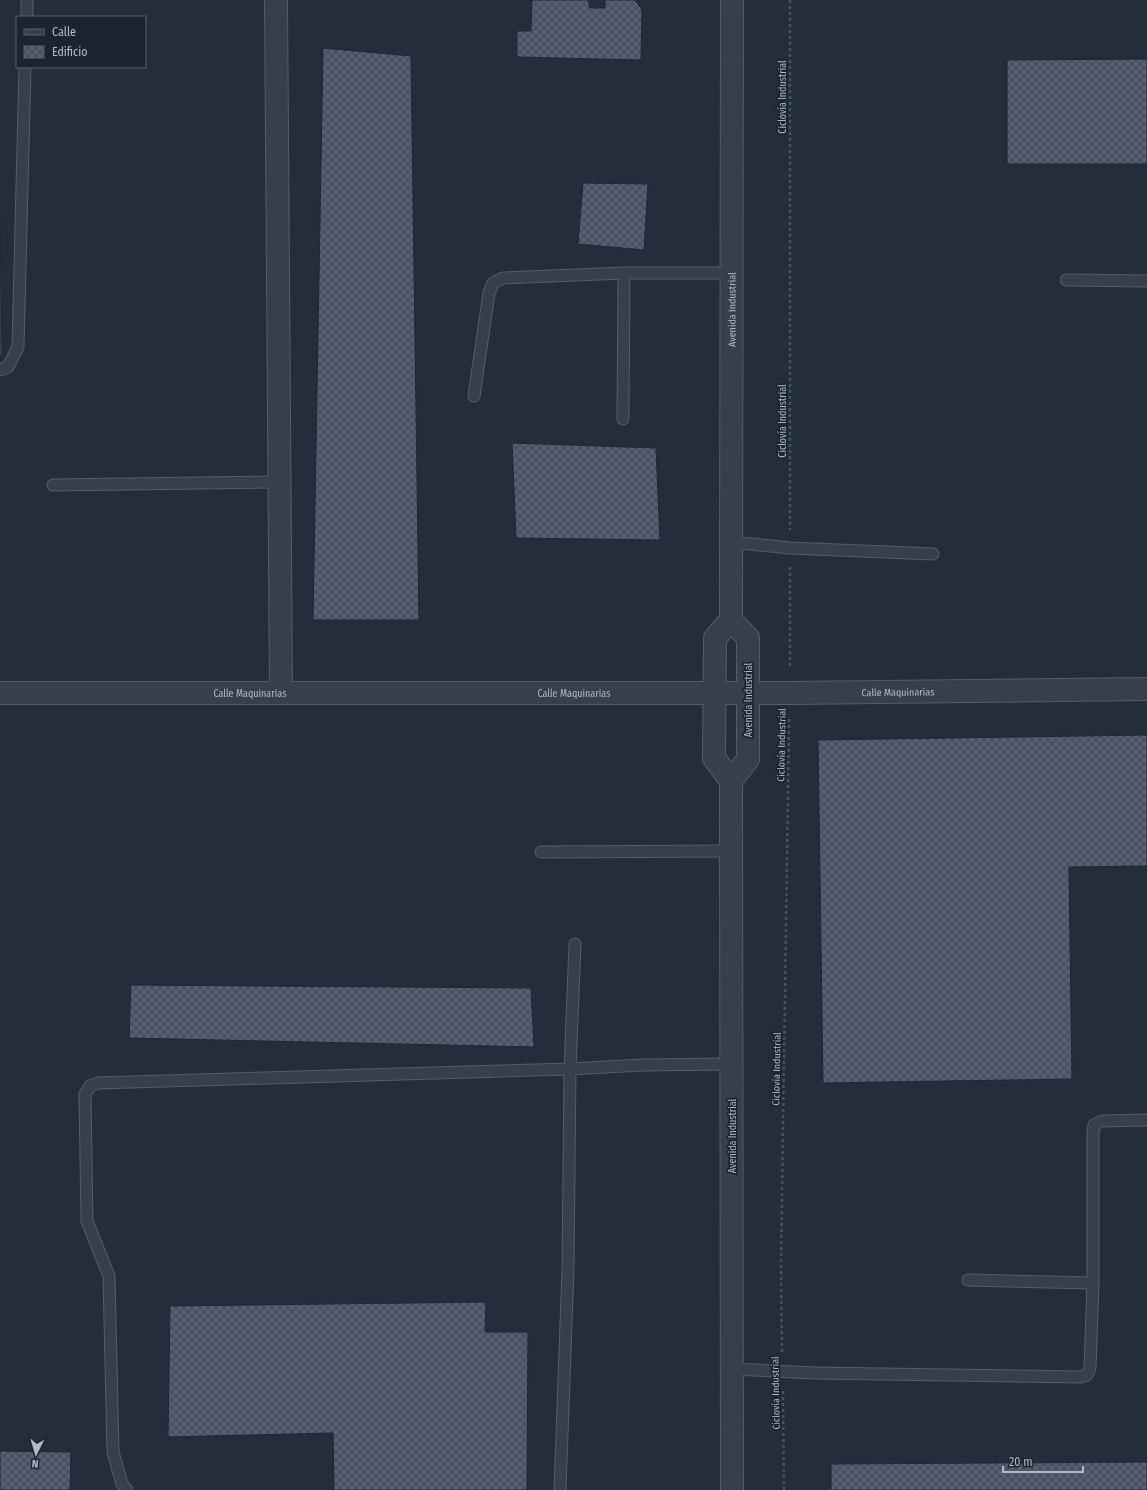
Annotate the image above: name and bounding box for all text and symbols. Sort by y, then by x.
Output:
legend [16,16,146,68]
text: Calle [52,25,76,39]
text: Edificio [52,45,88,59]
street label: Ciclovía Industrial [776,60,789,134]
street label: Avenida Industrial [726,272,739,347]
street label: Ciclovía Industrial [776,384,789,458]
street label: Avenida Industrial [743,662,755,737]
street label: Calle Maquinarias [862,686,934,699]
street label: Calle Maquinarias [214,688,286,700]
street label: Calle Maquinarias [538,688,610,700]
street label: Ciclovía Industrial [774,708,789,782]
street label: Ciclovía Industrial [769,1032,784,1106]
street label: Avenida Industrial [727,1098,739,1173]
street label: Ciclovía Industrial [768,1356,783,1430]
north arrow [16,1434,56,1474]
scale bar [1003,1448,1083,1474]
text: 20 m [1009,1455,1033,1469]
text: N [31,1457,39,1470]

